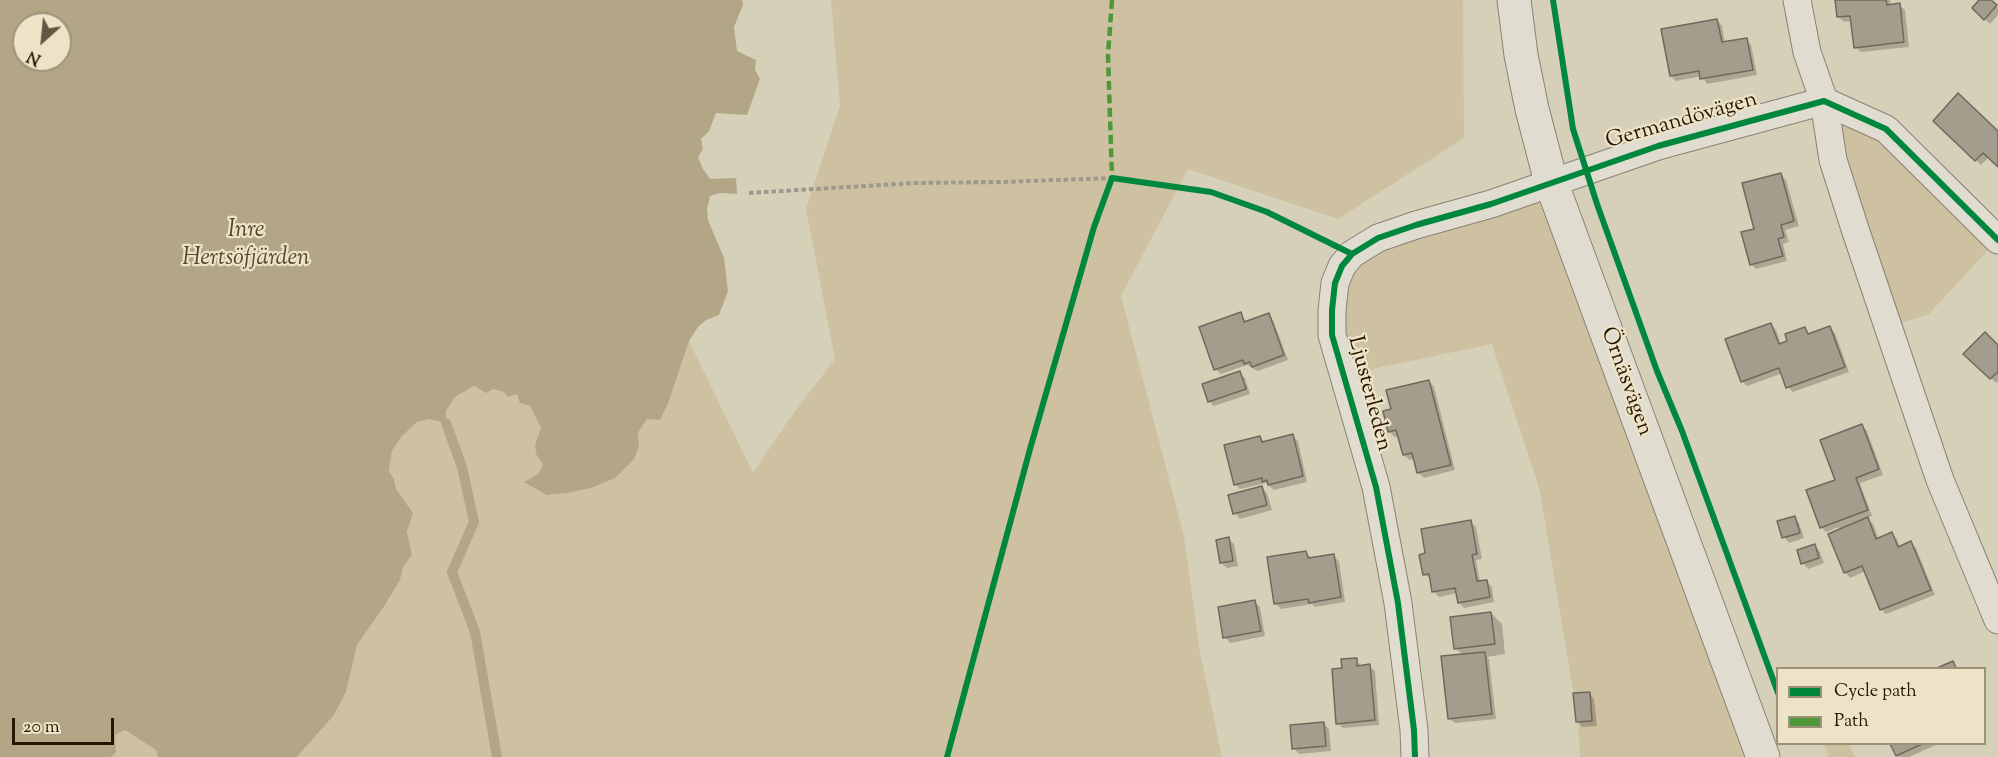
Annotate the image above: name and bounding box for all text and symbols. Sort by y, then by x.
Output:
north arrow [12,12,72,72]
text: N [24,44,45,70]
street label: Germandövägen [1603,88,1761,156]
water label: Inre Hertsöfjärden [182,218,310,274]
street label: Örnäsvägen [1593,324,1657,440]
street label: Ljusterleden [1340,334,1396,454]
legend [1776,667,1986,745]
text: Cycle path [1834,679,1917,705]
scale bar [15,706,117,744]
text: Path [1834,709,1869,735]
text: 20 m [23,715,60,741]

